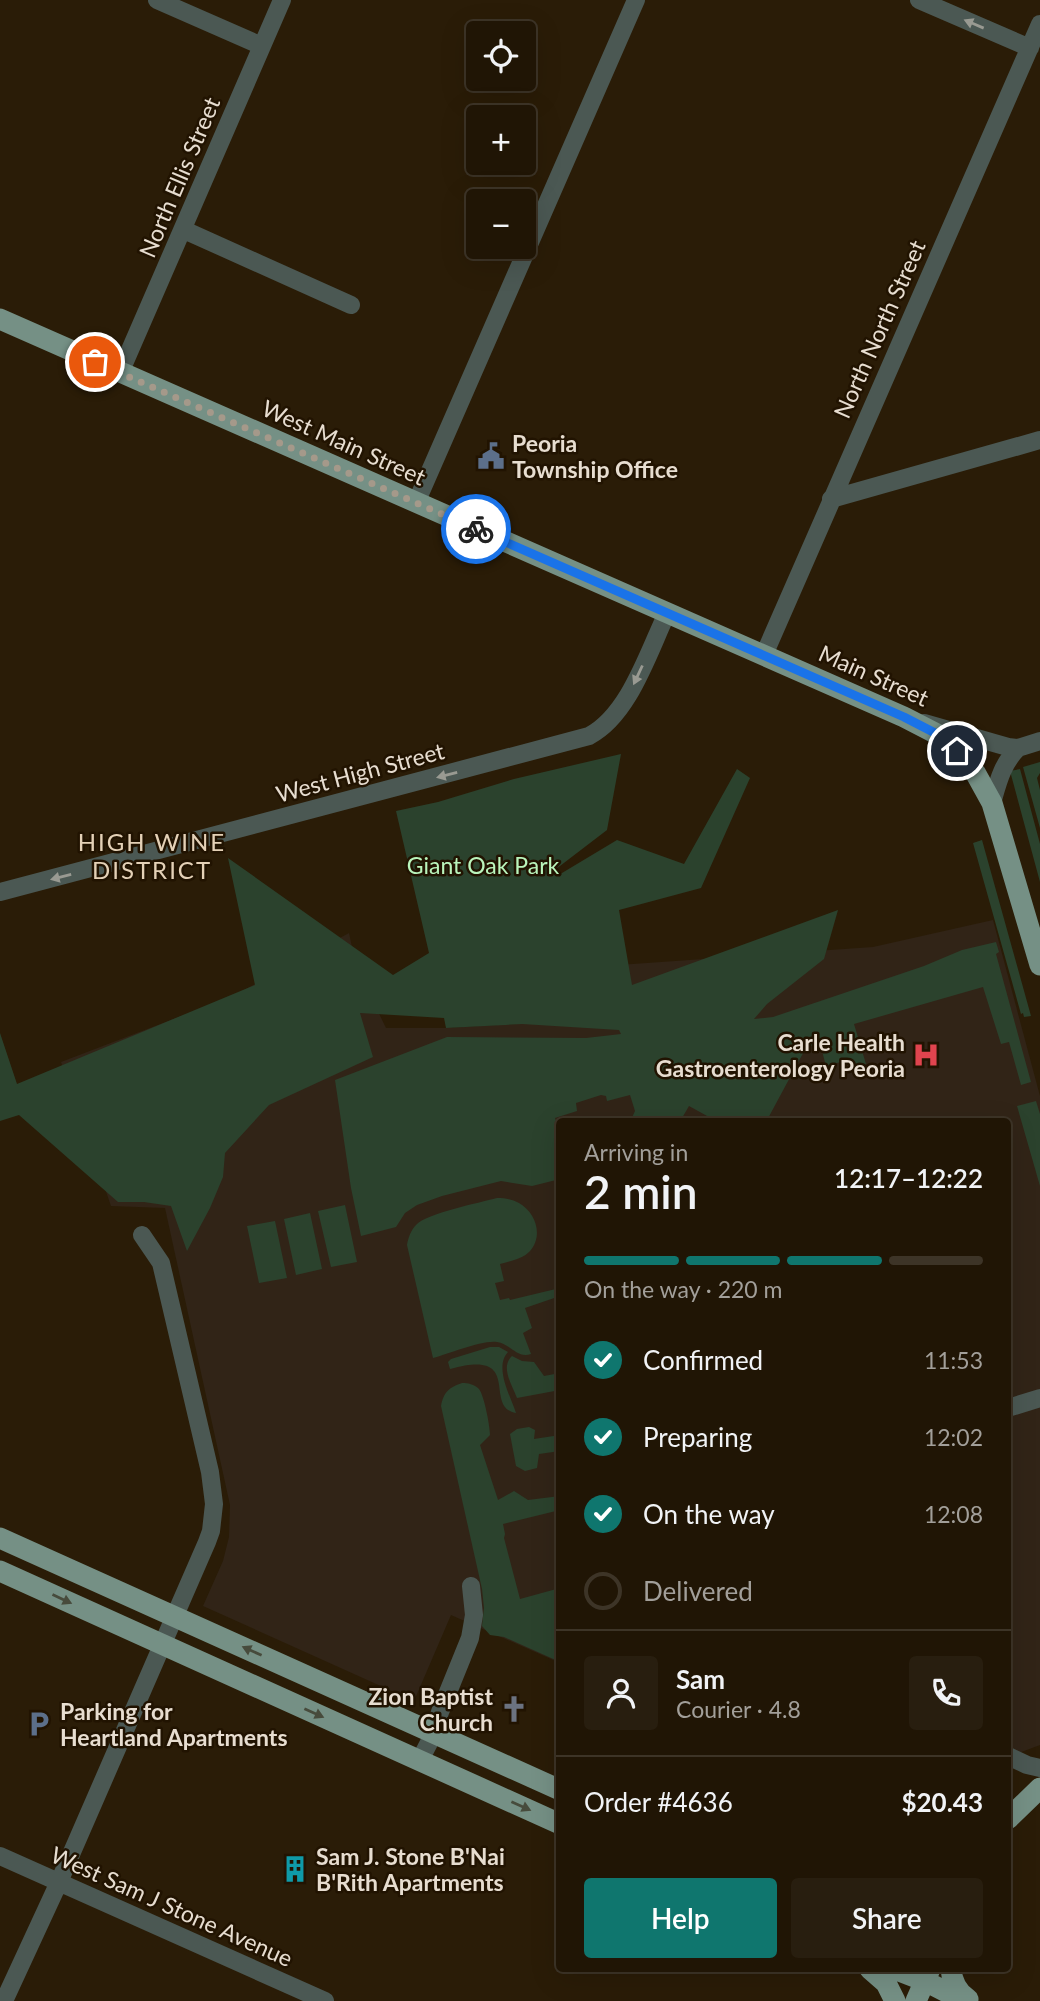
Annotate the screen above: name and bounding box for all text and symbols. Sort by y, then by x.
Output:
one-way arrow [964,18,984,30]
map controls [466,21,536,259]
button: locate [466,21,536,91]
street label: North Ellis Street [133,92,226,261]
button: + [466,105,536,175]
button: − [466,189,536,259]
street label: North North Street [827,235,931,422]
pin [65,332,125,392]
icon: bag [76,343,114,381]
street label: West Main Street [258,393,431,491]
place label: Peoria Township Office [512,429,678,483]
public building icon: Peoria Township Office [476,441,506,471]
courier [441,494,511,564]
icon: bike [457,510,495,548]
street label: Main Street [815,638,934,712]
one-way arrow [632,665,644,685]
pin [927,721,987,781]
icon: home [938,732,976,770]
street label: West High Street [273,736,448,808]
one-way arrow [436,770,458,781]
district label: HIGH WINE DISTRICT [78,827,226,884]
park label: Giant Oak Park [407,851,560,879]
one-way arrow [50,872,72,883]
place label: Carle Health Gastroenterology Peoria [656,1028,905,1082]
hospital icon: Carle Health Gastroenterology Peoria [911,1040,941,1070]
text: Arriving in [584,1138,688,1166]
text: 12:17–12:22 [834,1162,983,1194]
text: 2 min [584,1164,698,1219]
text: On the way · 220 m [584,1275,783,1303]
icon: check [584,1341,622,1379]
text: Confirmed [643,1344,763,1376]
text: 11:53 [924,1346,983,1374]
icon: check [584,1418,622,1456]
text: Preparing [643,1421,752,1453]
text: 12:02 [924,1423,983,1451]
icon: check [584,1495,622,1533]
text: On the way [643,1498,775,1530]
text: 12:08 [924,1500,983,1528]
text: Delivered [643,1575,753,1607]
one-way arrow [52,1593,72,1605]
one-way arrow [242,1645,262,1657]
button: person [584,1656,658,1730]
button: phone [909,1656,983,1730]
text: Sam [676,1663,725,1695]
place label: Zion Baptist Church [368,1682,493,1736]
church icon: Zion Baptist Church [499,1694,529,1724]
text: Courier · 4.8 [676,1695,801,1723]
place label: Parking for Heartland Apartments [60,1697,288,1751]
one-way arrow [304,1707,324,1719]
parking icon: Parking for Heartland Apartments [24,1709,54,1739]
text: Order #4636 [584,1786,733,1818]
text: $20.43 [901,1786,983,1818]
one-way arrow [511,1801,532,1812]
street label: West Sam J Stone Avenue [47,1840,297,1972]
place label: Sam J. Stone B'Nai B'Rith Apartments [316,1842,505,1896]
building icon: Sam J. Stone B'Nai B'Rith Apartments [280,1854,310,1884]
button: Help [584,1878,777,1958]
button: Share [791,1878,983,1958]

